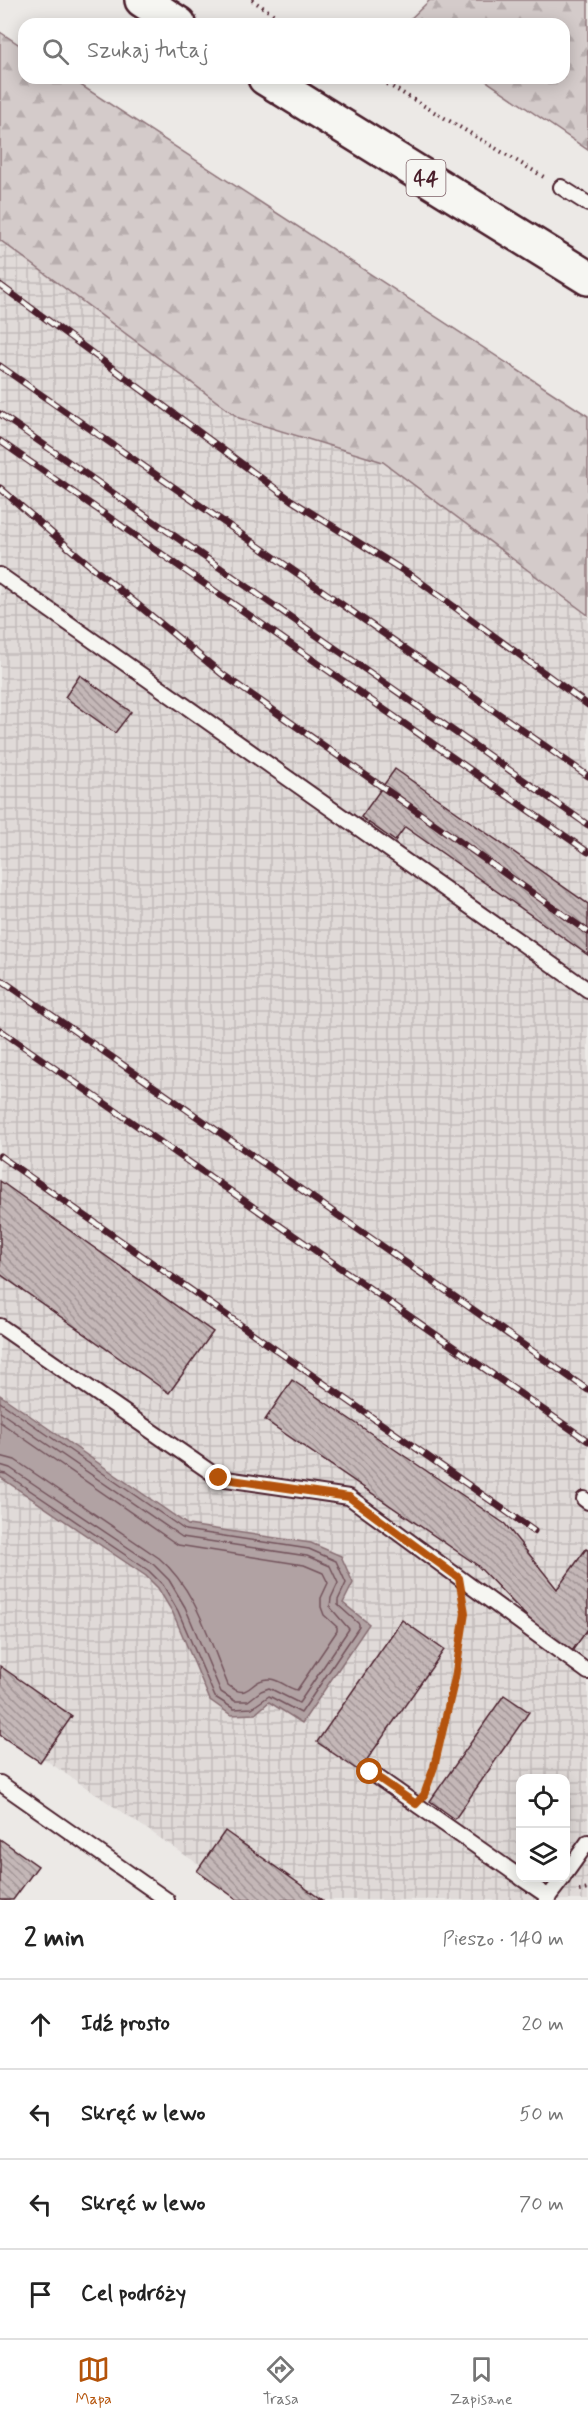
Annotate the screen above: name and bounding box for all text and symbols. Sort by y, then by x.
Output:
search box [18,18,570,84]
icon: search [39,35,72,68]
text: Szukaj tutaj [87,37,209,65]
road number: 44 [406,160,446,196]
route end [205,1464,231,1490]
route start [356,1758,382,1784]
map controls [516,1774,570,1882]
button: locate [516,1774,570,1828]
button: layers [516,1828,570,1882]
text: 2 min [24,1922,85,1956]
text: Pieszo · 140 m [443,1926,564,1953]
icon: ahead [24,2008,57,2041]
text: Idź prosto [81,2010,170,2038]
text: 20 m [521,2011,564,2038]
icon: left [24,2098,57,2131]
text: Skręć w lewo [81,2100,206,2128]
text: 50 m [519,2101,564,2128]
icon: left [24,2188,57,2221]
text: Skręć w lewo [81,2190,206,2218]
text: 70 m [519,2191,564,2218]
icon: arrive [24,2278,57,2311]
text: Cel podróży [81,2280,186,2308]
tab: Mapa [75,2353,112,2410]
tab: Trasa [263,2353,299,2410]
tab: Zapisane [450,2353,513,2410]

